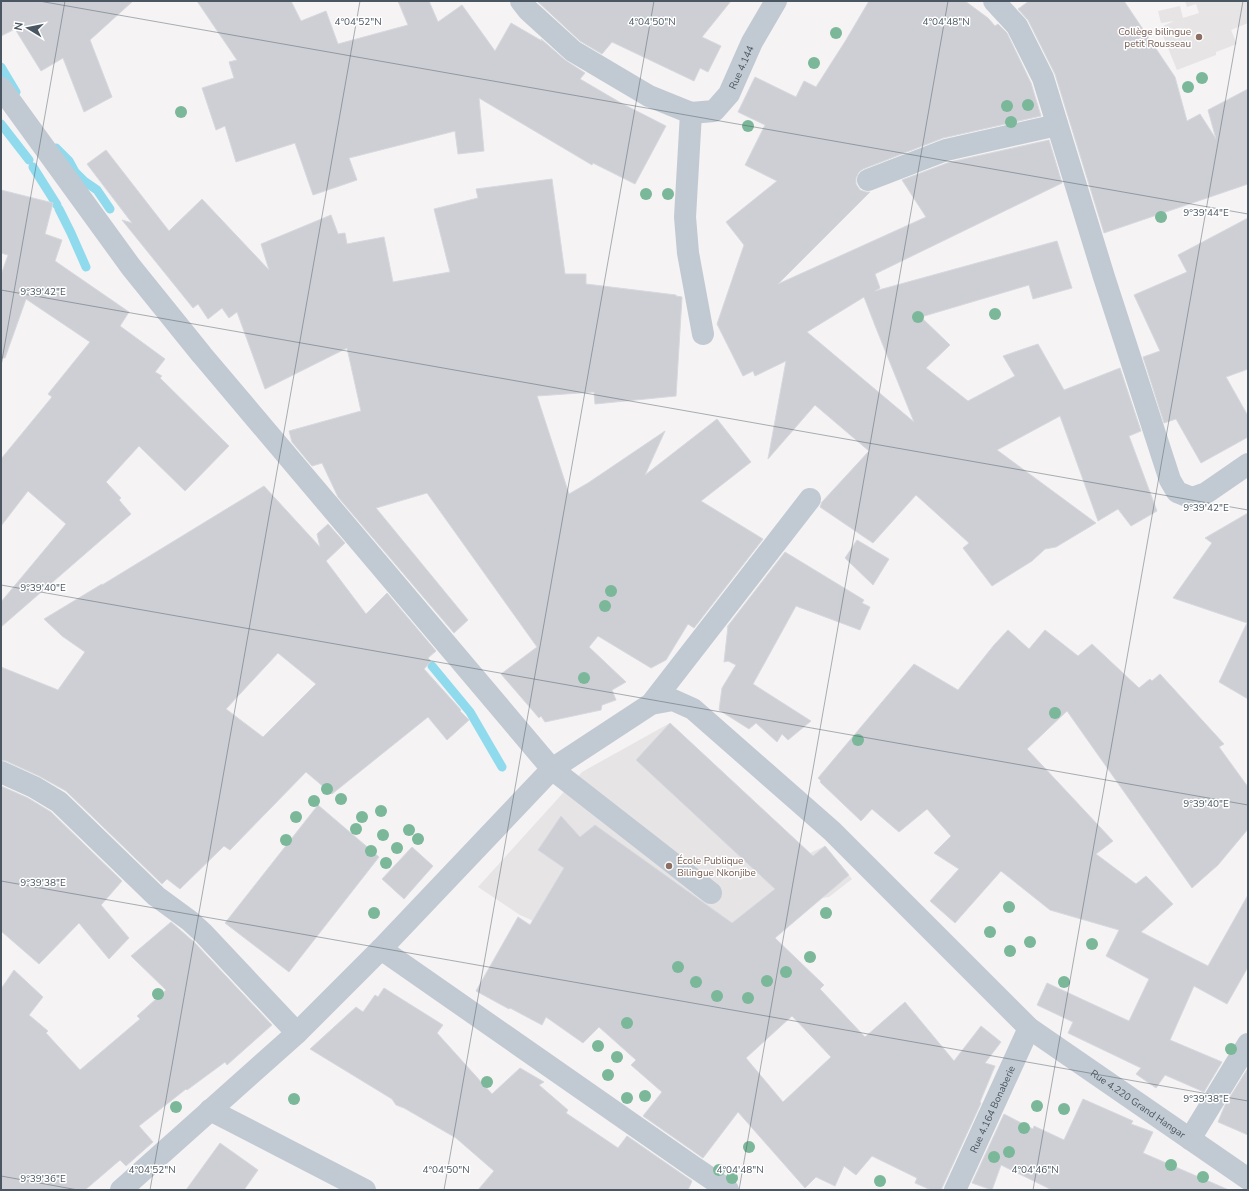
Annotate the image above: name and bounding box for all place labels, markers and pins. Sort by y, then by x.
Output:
place label: Collège bilingue petit Rousseau [1118,25,1191,51]
marker: Collège bilingue petit Rousseau [1194,32,1204,42]
place label: École Publique Bilingue Nkonjibe [677,854,756,880]
marker: École Publique Bilingue Nkonjibe [664,861,674,871]

